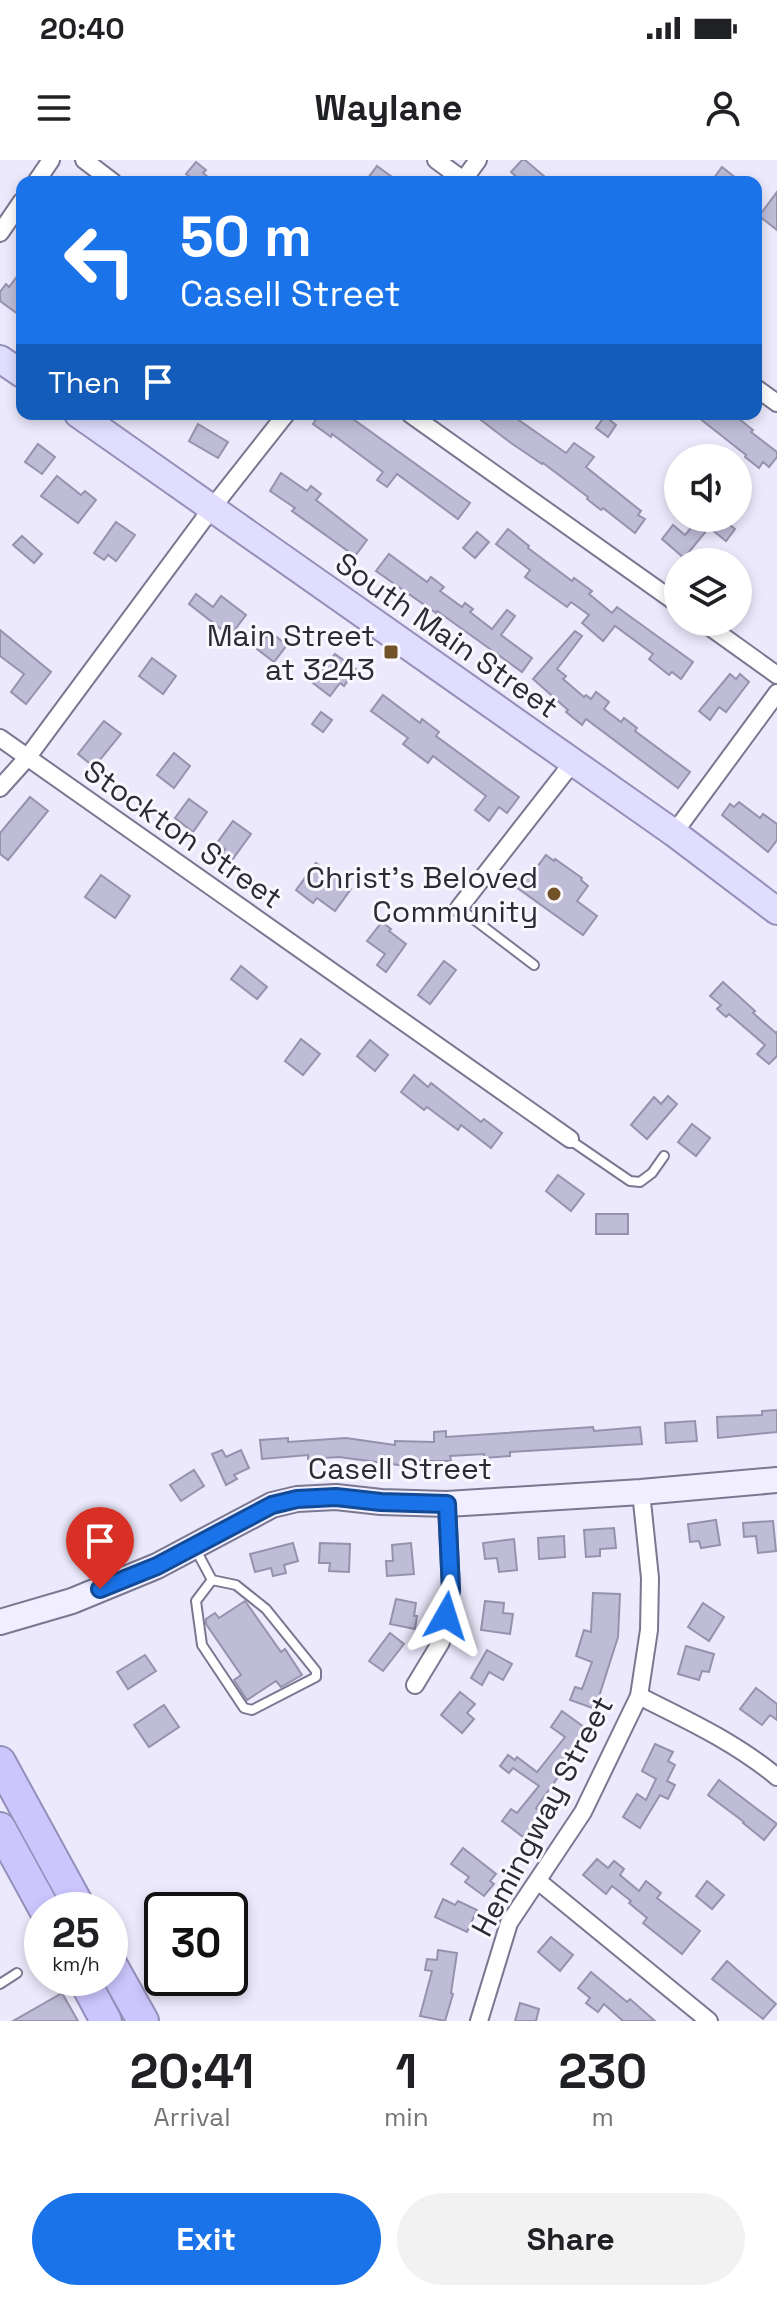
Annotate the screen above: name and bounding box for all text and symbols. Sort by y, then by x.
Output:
text: 20:40 [40,9,125,48]
text: Waylane [315,85,462,131]
icon: menu [32,86,76,130]
icon: person [701,86,745,130]
text: 50 m [180,201,312,272]
icon: left [48,208,152,312]
text: Casell Street [180,271,401,317]
icon: arrive [136,360,180,404]
text: Then [48,363,120,402]
map controls [664,444,752,636]
button: sound [664,444,752,532]
street label: South Main Street [328,543,566,727]
button: layers [664,548,752,636]
place label: Main Street at 3243 [207,616,375,689]
marker: Main Street at 3243 [382,643,400,661]
street label: Stockton Street [76,751,290,917]
place label: Christ's Beloved Community [306,858,538,931]
marker: Christ's Beloved Community [545,885,563,903]
street label: Casell Street [308,1449,492,1488]
pin [66,1507,134,1589]
icon: arrive [78,1519,122,1563]
position arrow [404,1574,488,1658]
street label: Hemingway Street [462,1689,622,1943]
speed limit sign: 30 [144,1892,248,1996]
text: 25 [52,1908,100,1959]
text: km/h [52,1951,100,1977]
text: 20:41 [130,2041,254,2102]
text: 1 [395,2041,417,2102]
text: 230 [558,2041,647,2102]
text: Arrival [153,2100,231,2134]
text: min [384,2100,429,2134]
text: m [592,2100,614,2134]
button: Exit [32,2193,381,2285]
button: Share [397,2193,745,2285]

